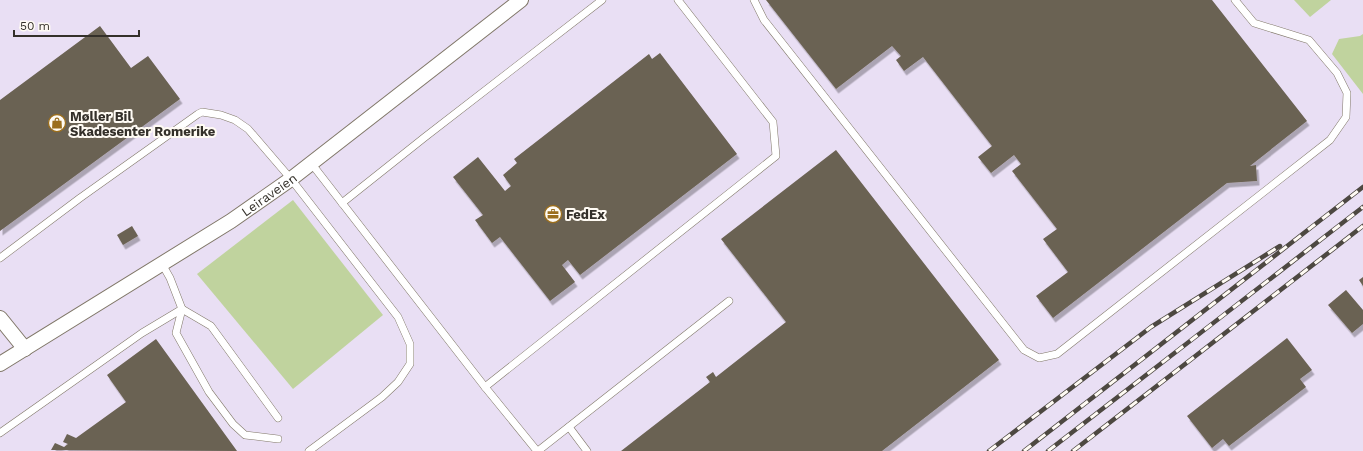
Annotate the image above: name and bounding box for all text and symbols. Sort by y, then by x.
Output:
scale bar [14,12,139,38]
text: 50 m [20,19,50,33]
place label: Møller Bil Skadesenter Romerike [70,109,216,139]
shop icon: Møller Bil Skadesenter Romerike [47,113,67,133]
street label: Leiraveien [239,170,300,219]
office icon: FedEx [543,204,563,224]
place label: FedEx [566,207,605,222]

